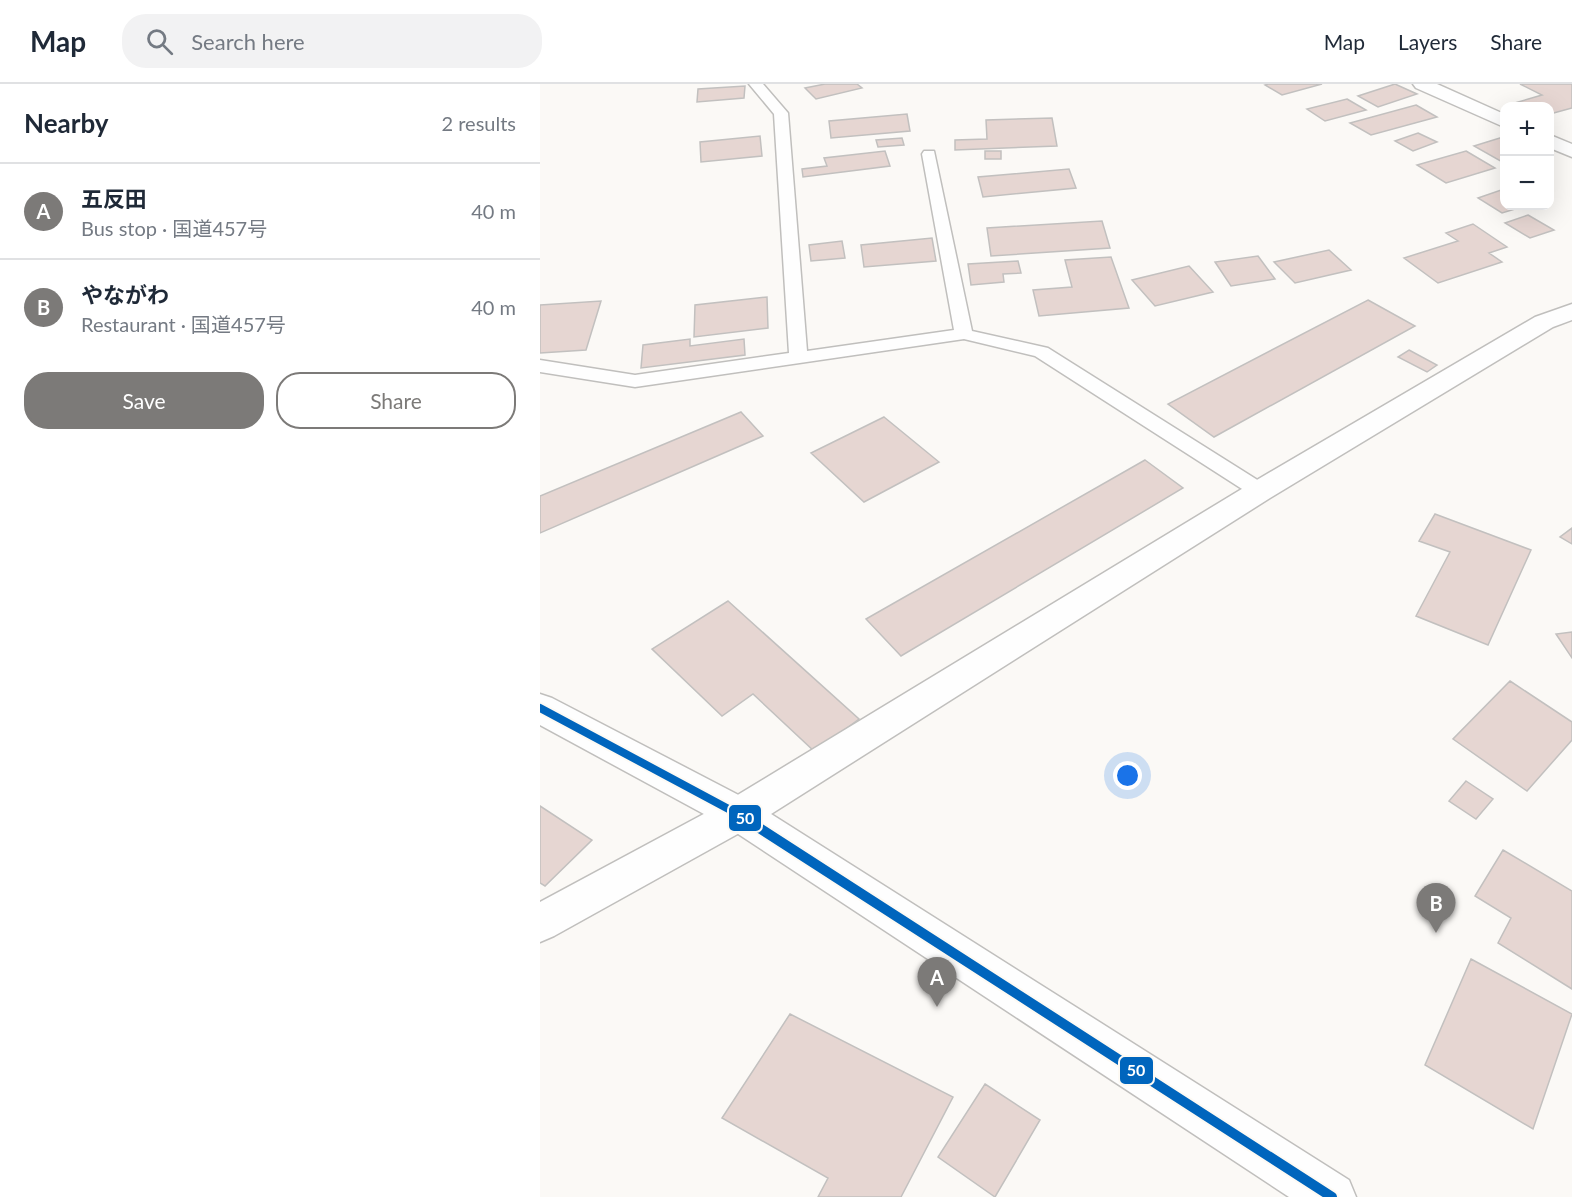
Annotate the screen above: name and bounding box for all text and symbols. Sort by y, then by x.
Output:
search box [122,14,542,68]
text: Map [30,24,86,58]
icon: search [143,25,176,58]
text: Search here [191,28,305,55]
text: Map [1324,29,1365,54]
text: Layers [1398,29,1457,54]
text: Share [1490,29,1542,54]
map controls [1500,102,1554,210]
button: + [1500,102,1554,156]
text: Nearby [24,107,109,139]
text: 2 results [441,111,516,135]
button: − [1500,156,1554,210]
text: 五反田 [81,185,147,212]
text: A [37,199,50,223]
text: 40 m [471,199,516,223]
text: Bus stop · 国道457号 [81,216,267,240]
text: やながわ [81,281,169,308]
text: B [37,295,50,319]
text: 40 m [471,295,516,319]
text: Restaurant · 国道457号 [81,312,286,336]
button: Save [24,372,264,429]
button: Share [276,372,516,429]
your location [1113,761,1142,790]
line badge: 50 [728,804,762,832]
text: 50 [736,808,754,827]
pin: B [1416,884,1456,933]
pin: A [918,958,956,1007]
line badge: 50 [1119,1056,1154,1085]
text: 50 [1127,1060,1145,1079]

